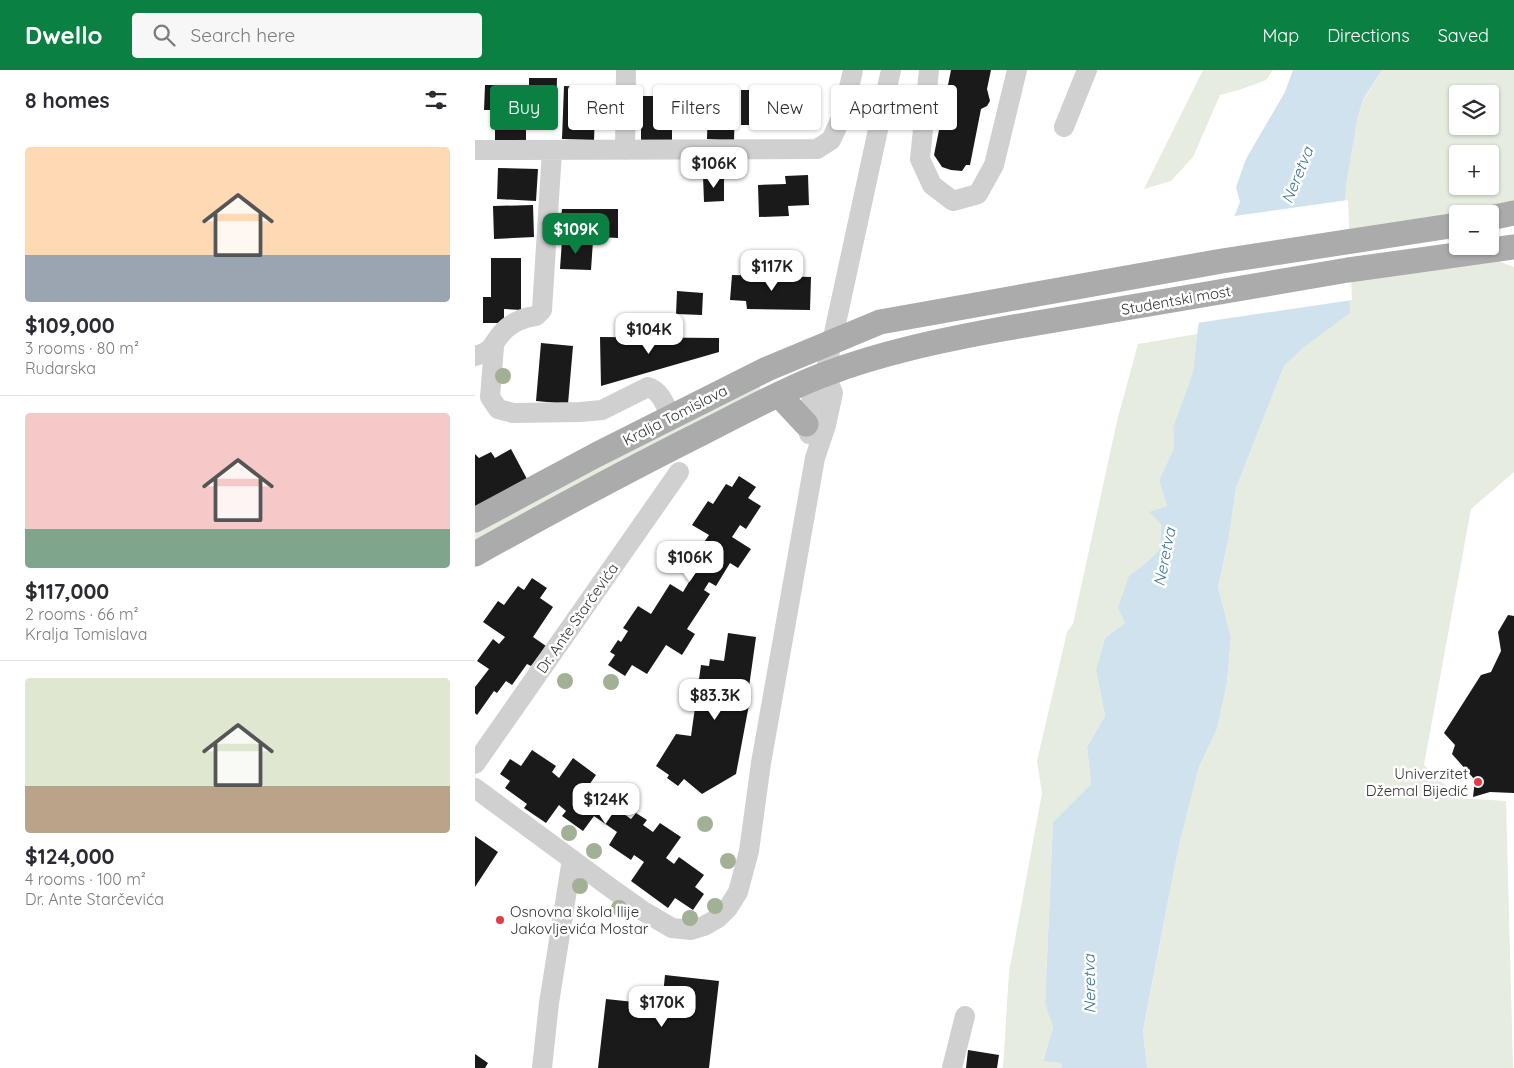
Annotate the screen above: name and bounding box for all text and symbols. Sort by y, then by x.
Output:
search box [132,13,482,58]
text: Dwello [25,20,102,50]
icon: search [150,21,178,49]
text: Search here [190,23,295,47]
text: Map [1262,24,1299,47]
text: Directions [1327,24,1410,47]
text: Saved [1438,24,1489,47]
chip: Buy [490,85,558,130]
chip: Rent [568,85,643,130]
chip: Filters [653,85,739,130]
chip: New [749,85,821,130]
chip: Apartment [831,85,957,130]
map controls [1449,85,1499,255]
button: layers [1449,85,1499,135]
icon: filters [422,86,450,114]
text: 8 homes [25,87,110,113]
water label: Neretva [1277,143,1318,206]
button: + [1449,145,1499,195]
pin: $106K [679,146,749,189]
text: $106K [692,153,736,173]
icon: home [193,180,283,270]
button: − [1449,205,1499,255]
pin: $109K [541,212,611,255]
text: $109K [553,219,599,239]
pin: $117K [737,250,807,292]
text: $117K [751,256,793,276]
street label: Studentski most [1120,281,1232,319]
text: $109,000 [25,312,115,338]
pin: $104K [614,312,684,355]
text: $104K [626,319,672,339]
text: 3 rooms · 80 m² [25,338,139,358]
text: Rudarska [25,358,96,378]
street label: Kralja Tomislava [620,380,730,450]
icon: home [193,445,283,535]
water label: Neretva [1149,525,1180,588]
pin: $106K [655,540,725,583]
text: $106K [668,547,712,567]
street label: Dr. Ante Starčevića [532,559,622,677]
text: $117,000 [25,578,109,604]
text: 2 rooms · 66 m² [25,604,139,624]
text: Kralja Tomislava [25,624,147,644]
pin: $83.3K [674,678,756,721]
text: $83.3K [690,685,740,705]
icon: home [193,710,283,800]
place label: Univerzitet Džemal Bijedić [1366,764,1468,800]
marker: Univerzitet Džemal Bijedić [1472,776,1484,788]
pin: $124K [571,782,641,825]
text: $124K [584,789,628,809]
text: $124,000 [25,843,114,869]
text: 4 rooms · 100 m² [25,869,146,889]
text: Dr. Ante Starčevića [25,889,164,909]
place label: Osnovna škola Ilije Jakovljevića Mostar [510,902,649,938]
marker: Osnovna škola Ilije Jakovljevića Mostar [494,914,506,926]
water label: Neretva [1078,953,1100,1014]
pin: $170K [627,986,697,1028]
text: $170K [640,992,684,1012]

